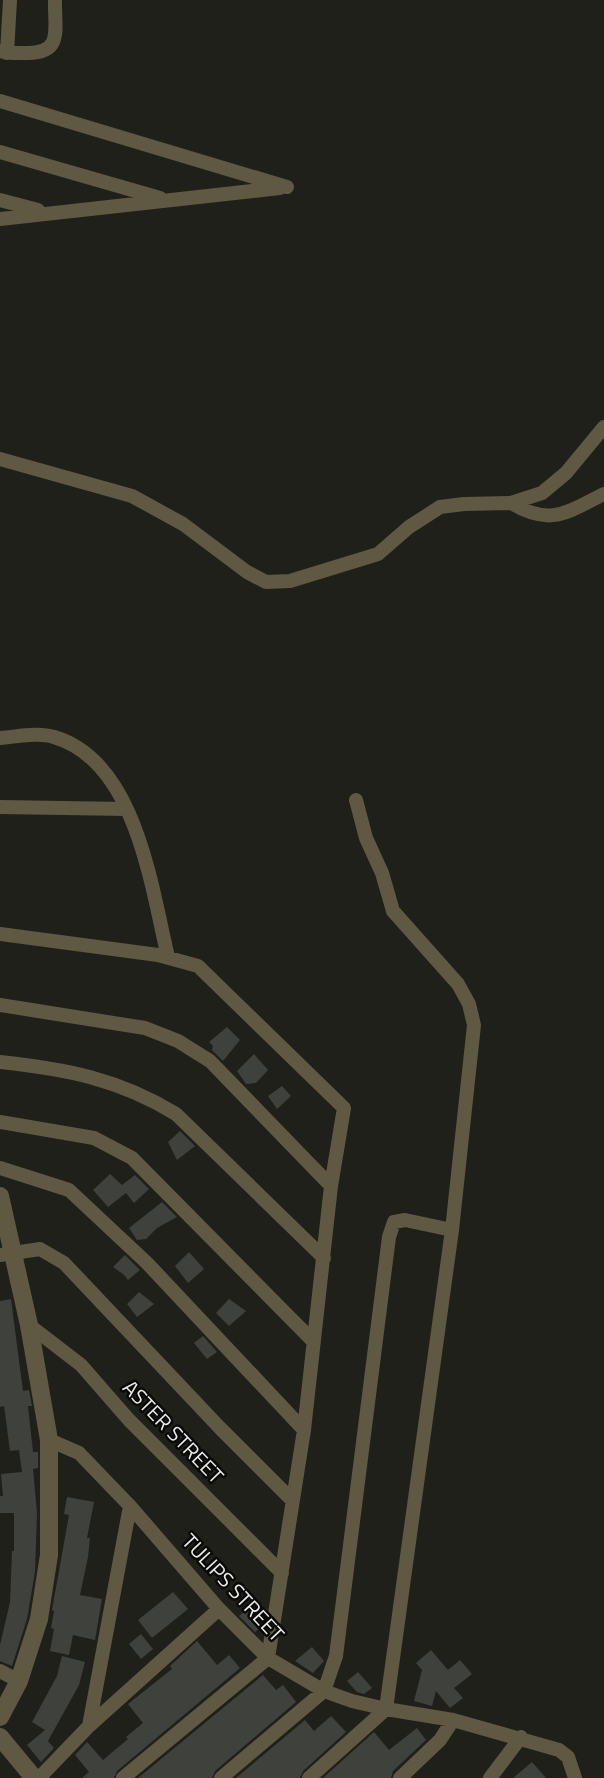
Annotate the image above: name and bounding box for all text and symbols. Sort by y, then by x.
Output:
street label: ASTER STREET [116,1372,232,1490]
street label: TULIPS STREET [175,1526,292,1649]

